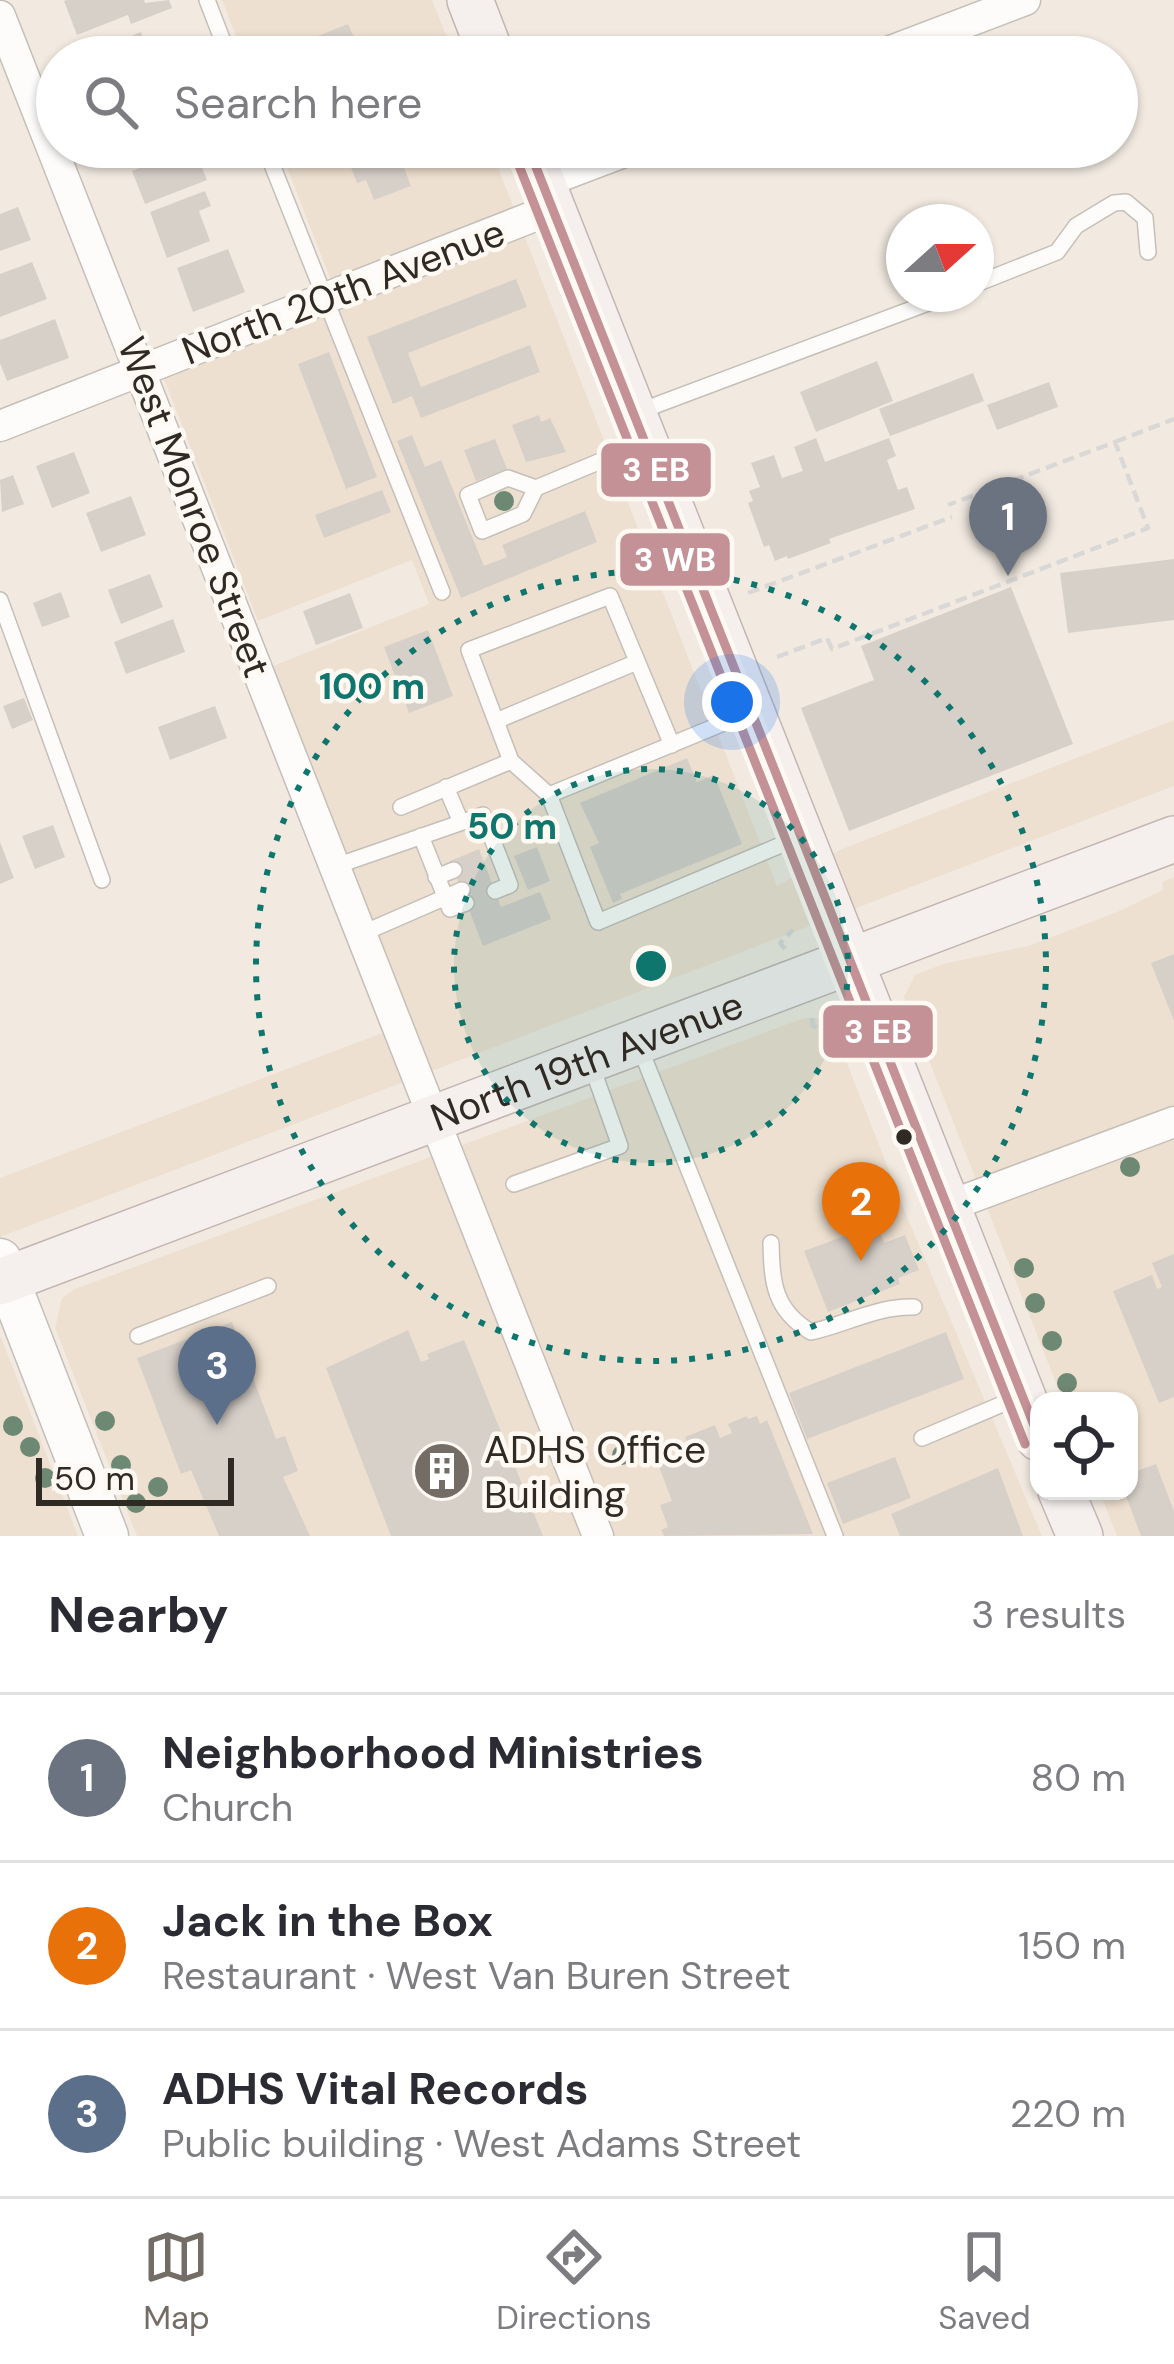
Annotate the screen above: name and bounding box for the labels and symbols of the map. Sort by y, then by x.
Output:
north arrow [886,204,994,312]
street label: North 20th Avenue [174,206,512,377]
street label: West Monroe Street [106,330,283,685]
line badge: 3 EB [599,441,713,499]
text: 3 EB [622,448,690,491]
pin: 1 [969,477,1047,576]
line badge: 3 WB [618,531,732,588]
text: 3 WB [634,538,716,581]
text: 100 m [319,663,425,710]
your location [702,672,762,732]
text: 50 m [467,803,557,850]
centre of rings [630,945,672,987]
street label: North 19th Avenue [423,979,750,1143]
line badge: 3 EB [821,1003,935,1060]
text: 3 EB [844,1010,912,1053]
unlabelled marker [893,1126,915,1148]
pin: 2 [822,1162,900,1261]
pin: 3 [178,1326,256,1425]
place label: ADHS Office Building [484,1424,706,1520]
building icon: ADHS Office Building [411,1440,473,1502]
scale bar [36,1452,234,1505]

